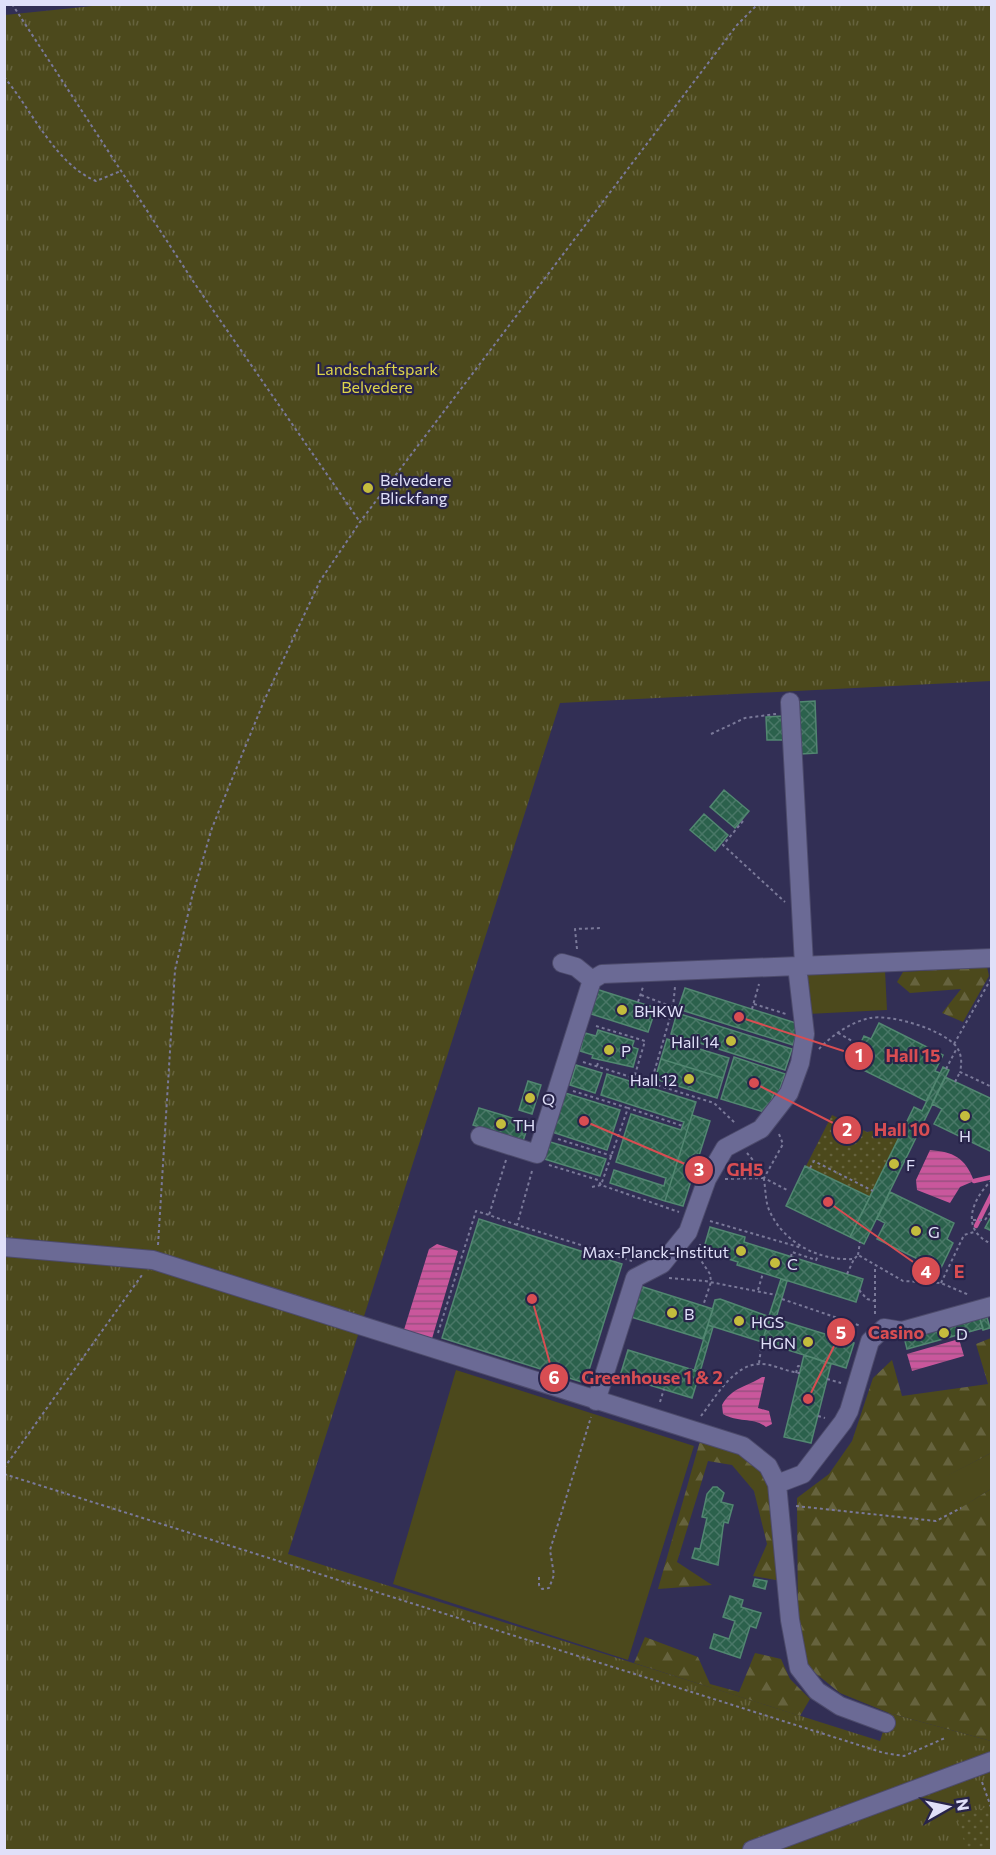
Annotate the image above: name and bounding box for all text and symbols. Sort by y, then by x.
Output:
park label: Landschaftspark Belvedere [316,359,438,396]
place label: Belvedere Blickfang [380,470,451,507]
marker: Belvedere Blickfang [361,481,375,495]
place label: BHKW [634,1001,683,1020]
marker: BHKW [615,1003,629,1017]
place label: Hall 14 [671,1032,719,1051]
marker: Hall 14 [724,1034,738,1048]
callout: Hall 15 [844,1038,953,1074]
place label: P [621,1041,631,1060]
marker: P [602,1043,616,1057]
text: 1 [855,1044,863,1066]
text: Hall 15 [886,1044,940,1066]
place label: Hall 12 [630,1070,677,1089]
marker: Hall 12 [682,1072,696,1086]
place label: Q [542,1089,555,1108]
marker: Q [523,1091,537,1105]
marker: H [958,1109,972,1123]
callout: Hall 10 [832,1112,942,1148]
place label: TH [513,1115,535,1134]
marker: TH [494,1117,508,1131]
text: 2 [842,1118,852,1140]
text: Hall 10 [874,1118,930,1140]
place label: H [959,1126,971,1145]
callout: GH5 [684,1152,775,1188]
place label: F [906,1155,915,1174]
marker: F [887,1157,901,1171]
text: 3 [694,1158,704,1180]
text: GH5 [726,1158,764,1180]
place label: G [928,1222,940,1241]
marker: G [909,1224,923,1238]
place label: Max-Planck-Institut [582,1242,729,1261]
marker: Max-Planck-Institut [734,1244,748,1258]
callout: E [911,1253,976,1289]
place label: C [787,1254,798,1273]
marker: C [768,1256,782,1270]
text: 4 [920,1260,932,1282]
text: E [954,1260,964,1282]
place label: B [684,1304,694,1323]
marker: B [665,1306,679,1320]
place label: HGS [751,1312,784,1331]
marker: HGS [732,1314,746,1328]
callout: Casino [826,1314,936,1350]
text: 5 [836,1321,846,1343]
text: Casino [868,1321,924,1343]
place label: D [956,1324,968,1343]
marker: D [937,1326,951,1340]
place label: HGN [760,1333,796,1352]
marker: HGN [801,1335,815,1349]
callout: Greenhouse 1 & 2 [539,1360,735,1396]
text: 6 [548,1366,560,1388]
text: Greenhouse 1 & 2 [581,1366,723,1388]
north arrow [918,1777,978,1837]
text: N [953,1797,974,1812]

